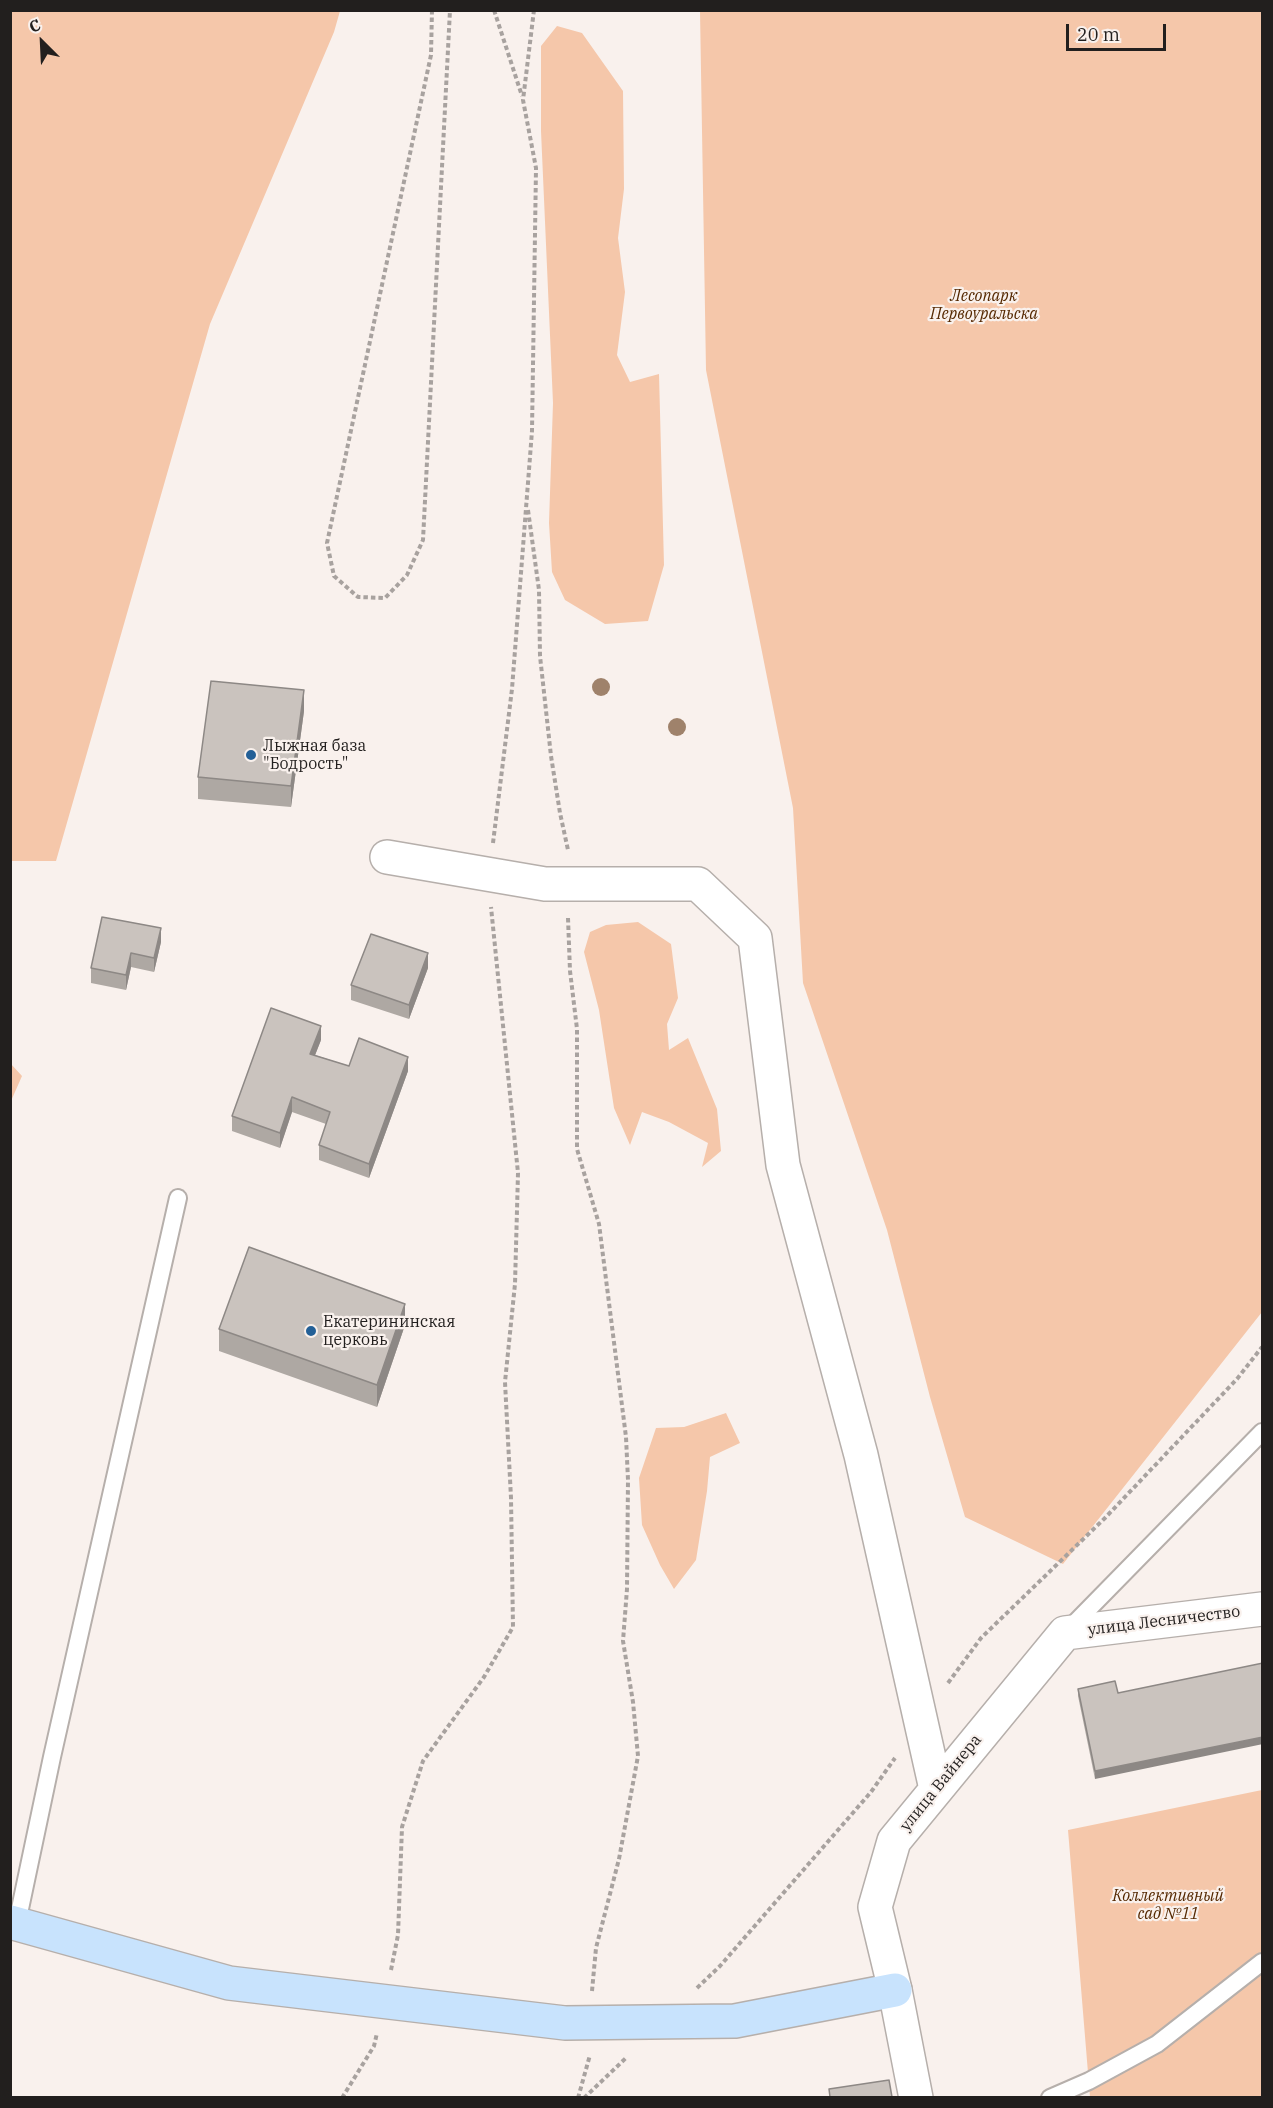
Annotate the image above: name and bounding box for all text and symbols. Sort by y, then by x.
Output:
north arrow [12,12,72,72]
scale bar [1069,12,1170,50]
text: С [26,14,44,37]
text: 20 m [1077,23,1120,46]
park label: Лесопарк Первоуральска [930,286,1038,324]
place label: Лыжная база "Бодрость" [263,736,366,774]
marker: Лыжная база "Бодрость" [244,748,258,762]
place label: Екатерининская церковь [323,1312,455,1350]
marker: Екатерининская церковь [304,1324,318,1338]
street label: улица Лесничество [1087,1602,1241,1640]
street label: улица Вайнера [896,1731,986,1835]
park label: Коллективный сад №11 [1113,1886,1223,1924]

